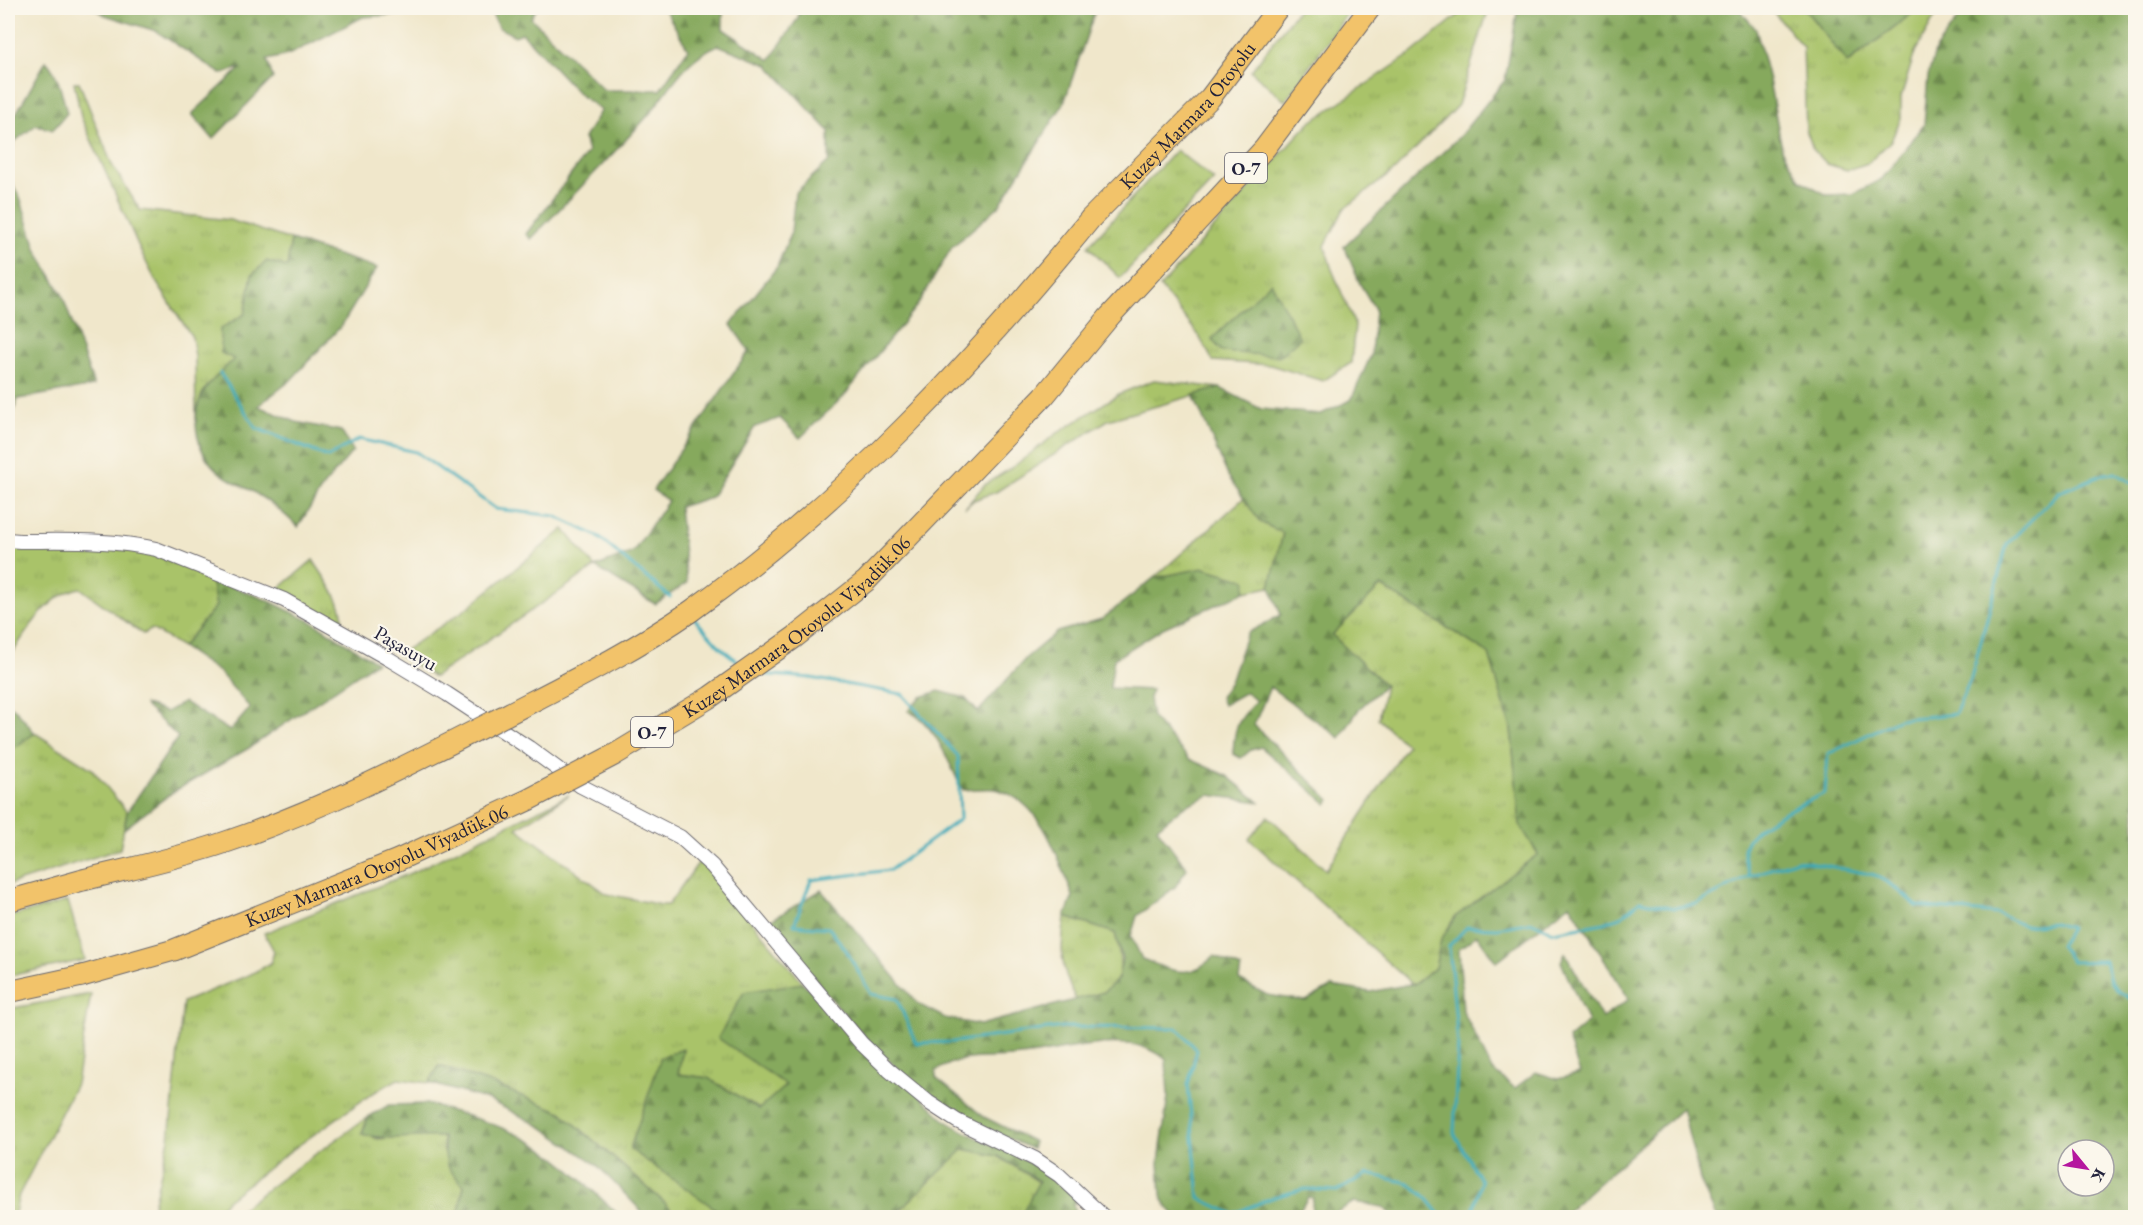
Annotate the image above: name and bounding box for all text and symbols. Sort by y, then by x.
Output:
street label: Kuzey Marmara Otoyolu [1114,36,1261,195]
road number: O-7 [1225,153,1267,183]
street label: Kuzey Marmara Otoyolu Viyadük.06 [678,529,916,724]
street label: Paşasuyu [370,620,443,677]
road number: O-7 [631,717,673,747]
street label: Kuzey Marmara Otoyolu Viyadük.06 [241,798,512,933]
north arrow [2056,1138,2116,1198]
text: K [2086,1165,2111,1186]

